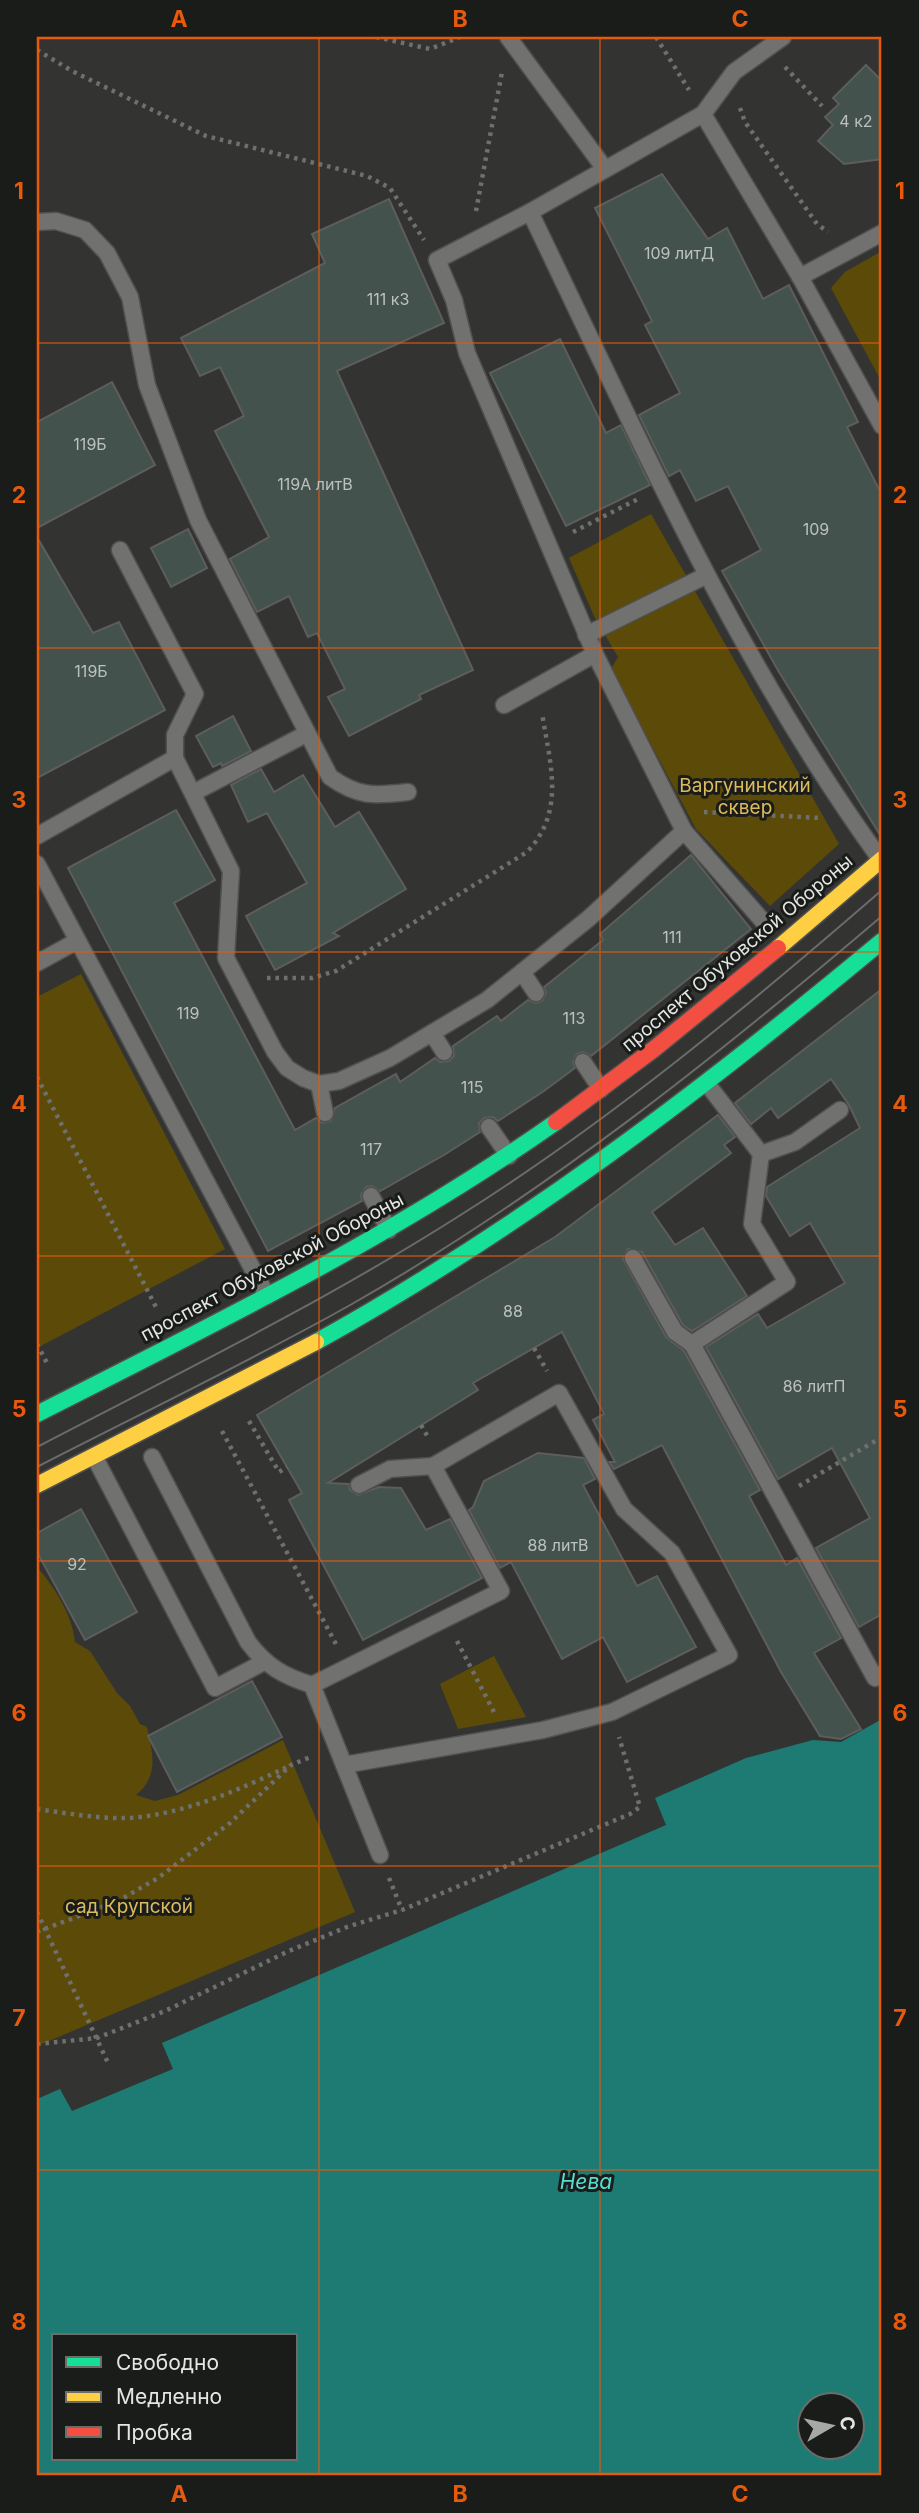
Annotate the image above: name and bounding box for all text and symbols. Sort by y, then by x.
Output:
text: A [170,5,188,33]
text: B [452,5,468,33]
text: C [731,5,749,33]
house number: 4 к2 [839,111,873,131]
text: 1 [14,177,24,205]
text: 1 [895,177,905,205]
house number: 109 литД [644,243,714,263]
house number: 111 к3 [367,289,409,309]
house number: 119Б [73,434,107,454]
house number: 119А литВ [277,474,353,494]
text: 2 [12,481,26,509]
text: 2 [893,481,907,509]
house number: 109 [803,519,829,539]
house number: 119Б [74,661,108,681]
park label: Варгунинский сквер [679,774,811,819]
text: 3 [12,786,26,814]
text: 3 [893,786,907,814]
street label: проспект Обуховской Обороны [617,850,857,1056]
house number: 111 [662,927,682,947]
house number: 119 [177,1003,199,1023]
house number: 113 [563,1008,585,1028]
house number: 115 [461,1077,483,1097]
text: 4 [11,1090,27,1118]
text: 4 [892,1090,908,1118]
house number: 117 [360,1139,382,1159]
street label: проспект Обуховской Обороны [137,1188,407,1346]
house number: 88 [503,1301,523,1321]
house number: 86 литП [783,1376,845,1396]
text: 5 [12,1395,26,1423]
text: 5 [893,1395,907,1423]
house number: 88 литВ [527,1535,589,1555]
house number: 92 [67,1554,87,1574]
text: 6 [12,1699,26,1727]
text: 6 [893,1699,907,1727]
park label: сад Крупской [65,1895,193,1918]
text: 7 [12,2004,26,2032]
text: 7 [893,2004,907,2032]
water label: Нева [560,2169,612,2194]
text: 8 [12,2308,26,2336]
text: 8 [893,2308,907,2336]
legend [52,2334,298,2460]
text: Свободно [116,2350,219,2375]
text: Медленно [116,2384,222,2409]
north arrow [796,2390,866,2460]
text: С [835,2415,860,2432]
text: Пробка [116,2420,193,2445]
text: A [170,2480,188,2508]
text: B [452,2480,468,2508]
text: C [731,2480,749,2508]

